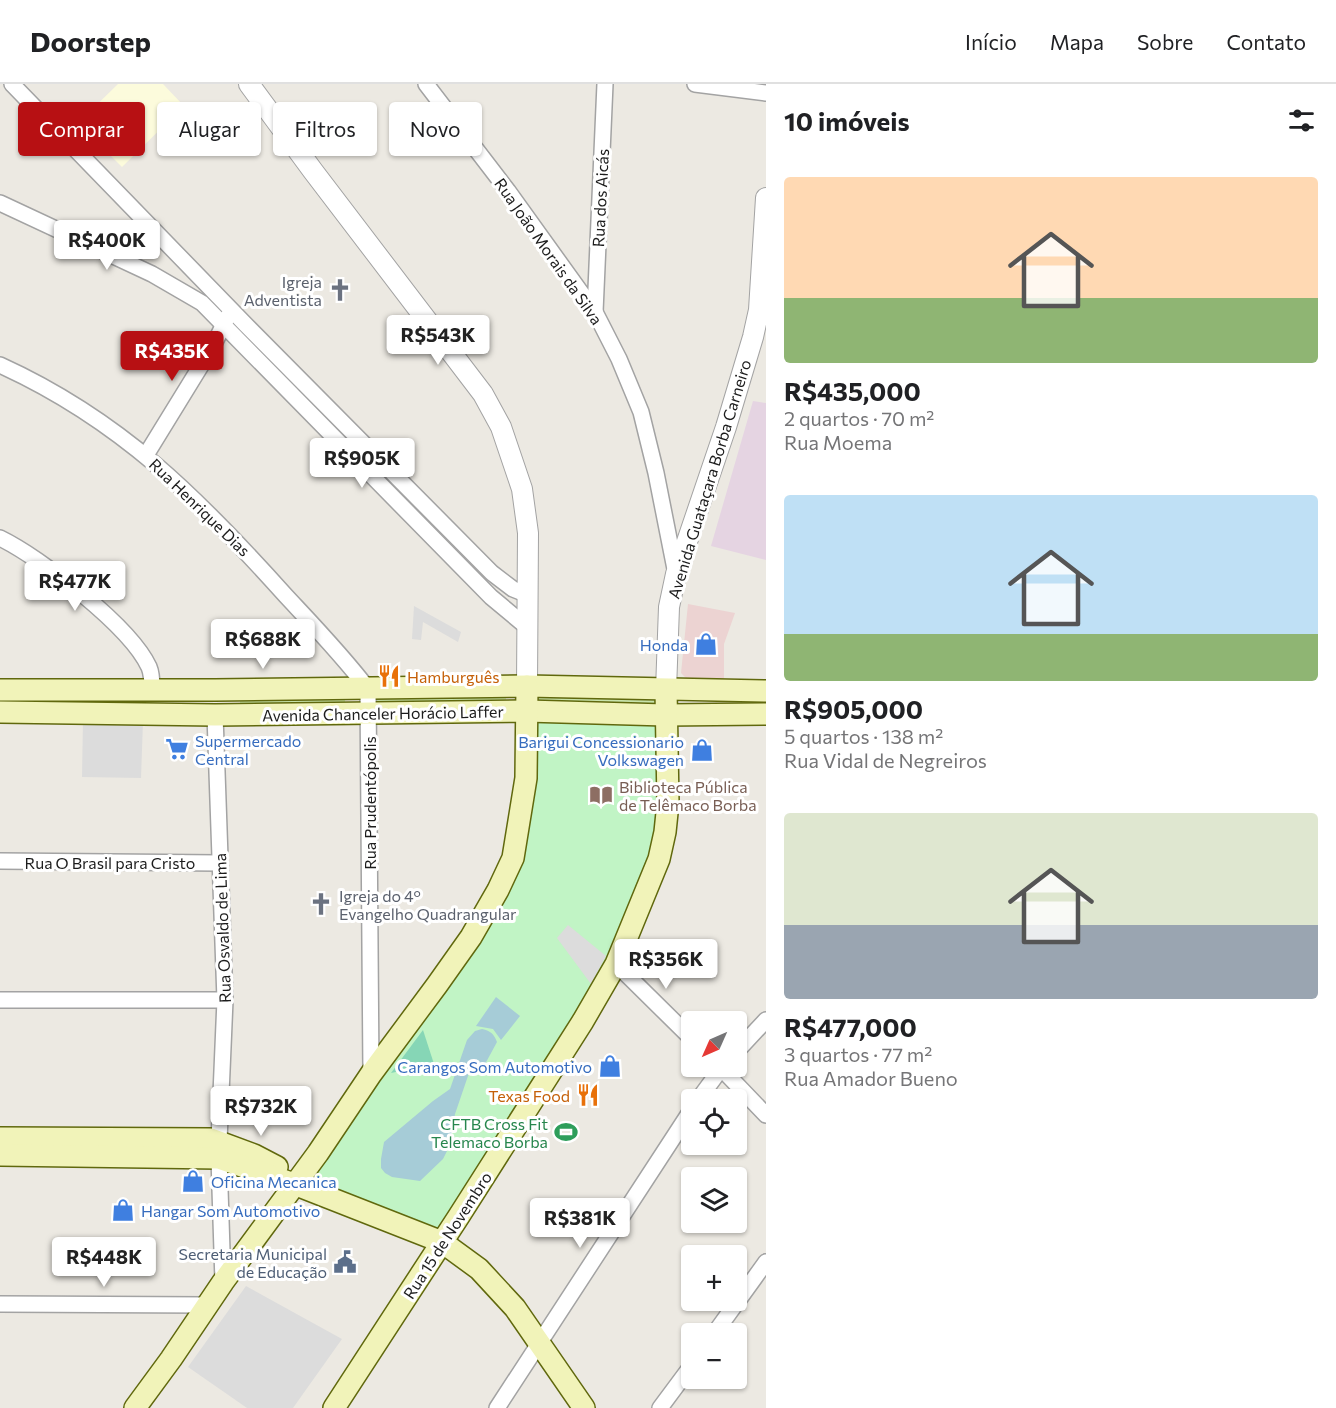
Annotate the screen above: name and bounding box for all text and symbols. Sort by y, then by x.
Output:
text: Doorstep [30,24,151,58]
text: Início [965,29,1017,54]
text: Mapa [1050,29,1104,54]
text: Sobre [1137,29,1193,54]
text: Contato [1226,29,1306,54]
chip: Comprar [18,102,145,156]
chip: Alugar [157,102,261,156]
chip: Filtros [273,102,377,156]
chip: Novo [389,102,482,156]
icon: filters [1285,104,1318,137]
text: 10 imóveis [784,105,910,136]
street label: Rua dos Aicás [588,148,612,248]
street label: Rua João Morais da Silva [491,174,607,328]
icon: home [997,216,1105,324]
pin: R$400K [58,220,156,271]
text: R$400K [68,227,146,251]
place label: Igreja Adventista [244,272,322,309]
church icon: Igreja Adventista [327,277,353,303]
pin: R$543K [389,315,487,366]
text: R$543K [401,322,475,346]
pin: R$435K [123,331,221,382]
text: R$435K [135,338,209,362]
street label: Avenida Guataçara Borba Carneiro [664,357,754,601]
text: R$435,000 [784,375,921,406]
text: 2 quartos · 70 m² [784,406,934,430]
text: Rua Moema [784,430,892,454]
pin: R$905K [313,438,411,489]
text: R$905K [324,445,400,469]
street label: Rua Henrique Dias [146,454,254,560]
icon: home [997,534,1105,642]
pin: R$477K [26,561,124,612]
text: R$477K [38,568,112,592]
pin: R$688K [214,619,312,670]
text: R$688K [225,626,301,650]
shop icon: Honda [693,631,719,657]
place label: Honda [640,635,688,654]
restaurant icon: Hamburguês [376,663,402,689]
place label: Hamburguês [407,667,499,686]
text: R$905,000 [784,693,923,724]
street label: Avenida Chanceler Horácio Laffer [262,701,505,725]
text: 5 quartos · 138 m² [784,724,943,748]
place label: Supermercado Central [195,731,301,768]
place label: Barigui Concessionario Volkswagen [518,732,684,769]
supermarket icon: Supermercado Central [164,736,190,762]
street label: Rua Prudentópolis [360,736,379,870]
shop icon: Barigui Concessionario Volkswagen [689,737,715,763]
text: Rua Vidal de Negreiros [784,748,987,772]
place label: Biblioteca Pública de Telêmaco Borba [619,777,757,814]
library icon: Biblioteca Pública de Telêmaco Borba [588,782,614,808]
icon: home [997,852,1105,960]
street label: Rua O Brasil para Cristo [25,853,195,872]
street label: Rua Osvaldo de Lima [210,853,234,1003]
place label: Igreja do 4º Evangelho Quadrangular [339,886,517,923]
church icon: Igreja do 4º Evangelho Quadrangular [308,891,334,917]
pin: R$356K [617,939,715,990]
text: R$356K [629,946,703,970]
north arrow [681,1011,747,1077]
map controls [681,1011,747,1389]
text: R$477,000 [784,1011,917,1042]
text: 3 quartos · 77 m² [784,1042,932,1066]
shop icon: Carangos Som Automotivo [597,1053,623,1079]
place label: Carangos Som Automotivo [397,1057,592,1076]
text: Rua Amador Bueno [784,1066,958,1090]
restaurant icon: Texas Food [575,1082,601,1108]
pin: R$732K [212,1086,310,1137]
place label: Texas Food [488,1086,570,1105]
button: locate [681,1089,747,1155]
text: R$732K [224,1093,298,1117]
place label: CFTB Cross Fit Telemaco Borba [431,1114,548,1151]
sports icon: CFTB Cross Fit Telemaco Borba [553,1119,579,1145]
button: layers [681,1167,747,1233]
shop icon: Oficina Mecanica [180,1168,206,1194]
street label: Rua 15 de Novembro [399,1168,495,1302]
place label: Oficina Mecanica [211,1172,337,1191]
shop icon: Hangar Som Automotivo [110,1197,136,1223]
pin: R$381K [531,1198,629,1249]
place label: Hangar Som Automotivo [141,1201,320,1220]
text: R$381K [544,1205,616,1229]
pin: R$448K [55,1237,153,1288]
text: R$448K [66,1244,142,1268]
place label: Secretaria Municipal de Educação [179,1244,327,1281]
button: + [681,1245,747,1311]
public building icon: Secretaria Municipal de Educação [332,1249,358,1275]
button: − [681,1323,747,1389]

